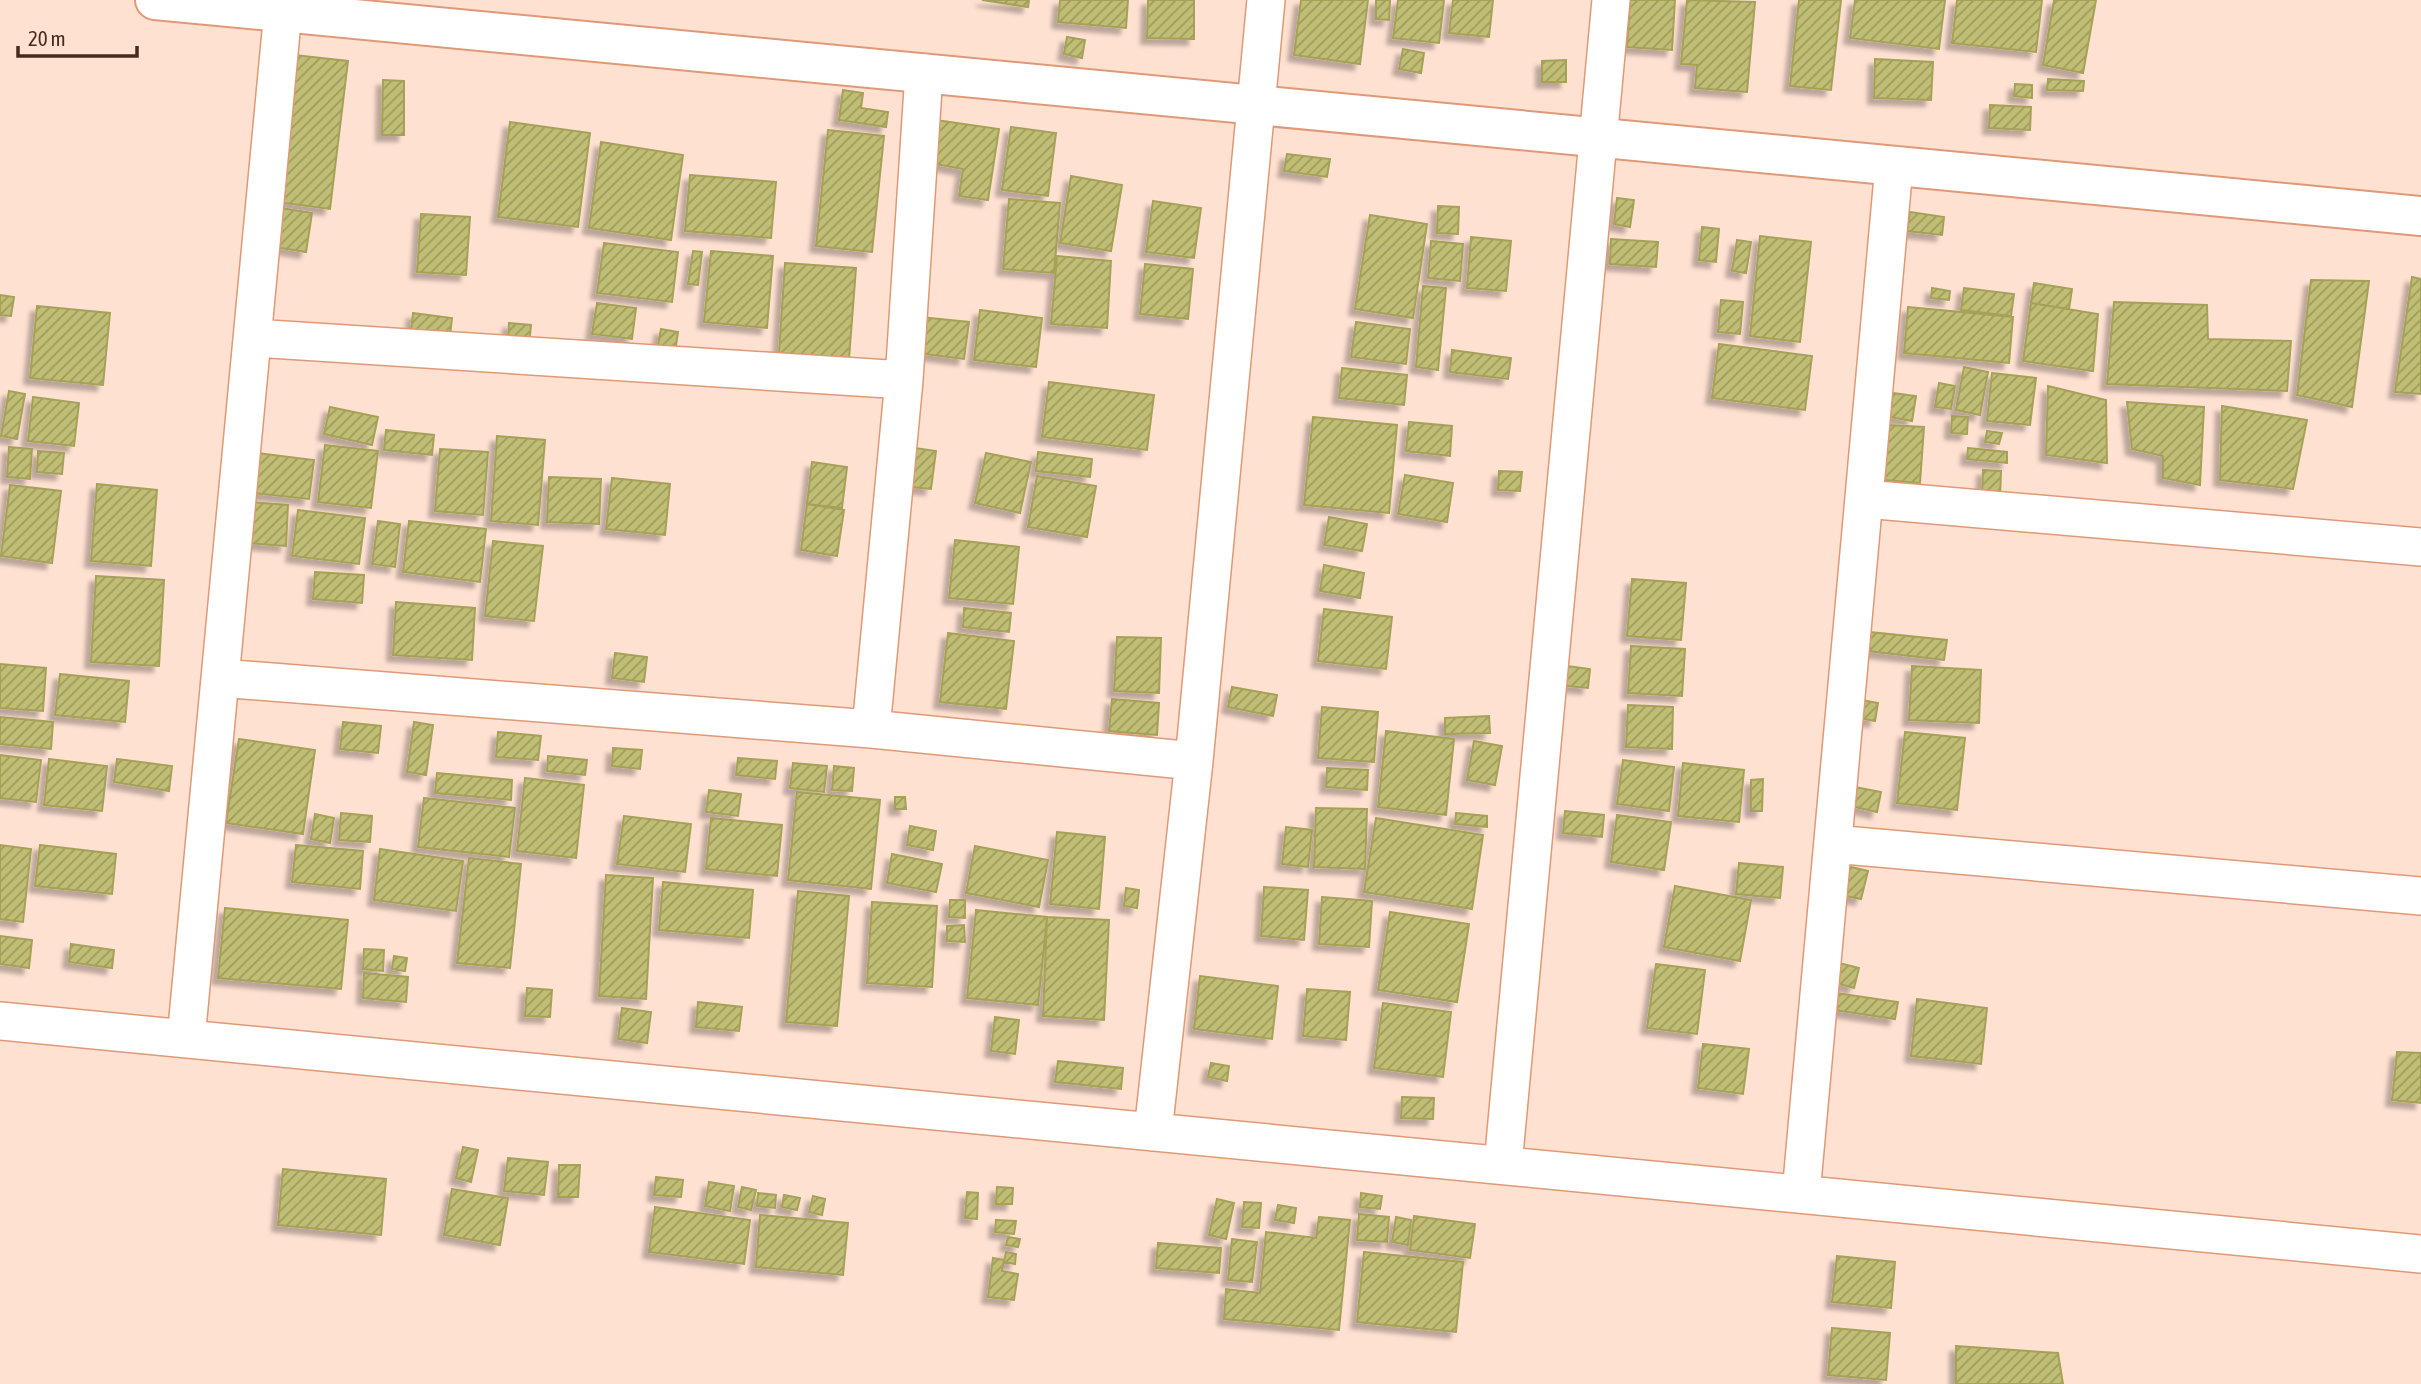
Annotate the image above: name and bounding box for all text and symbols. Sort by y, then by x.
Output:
scale bar [18,14,136,58]
text: 20 m [28,26,66,50]

